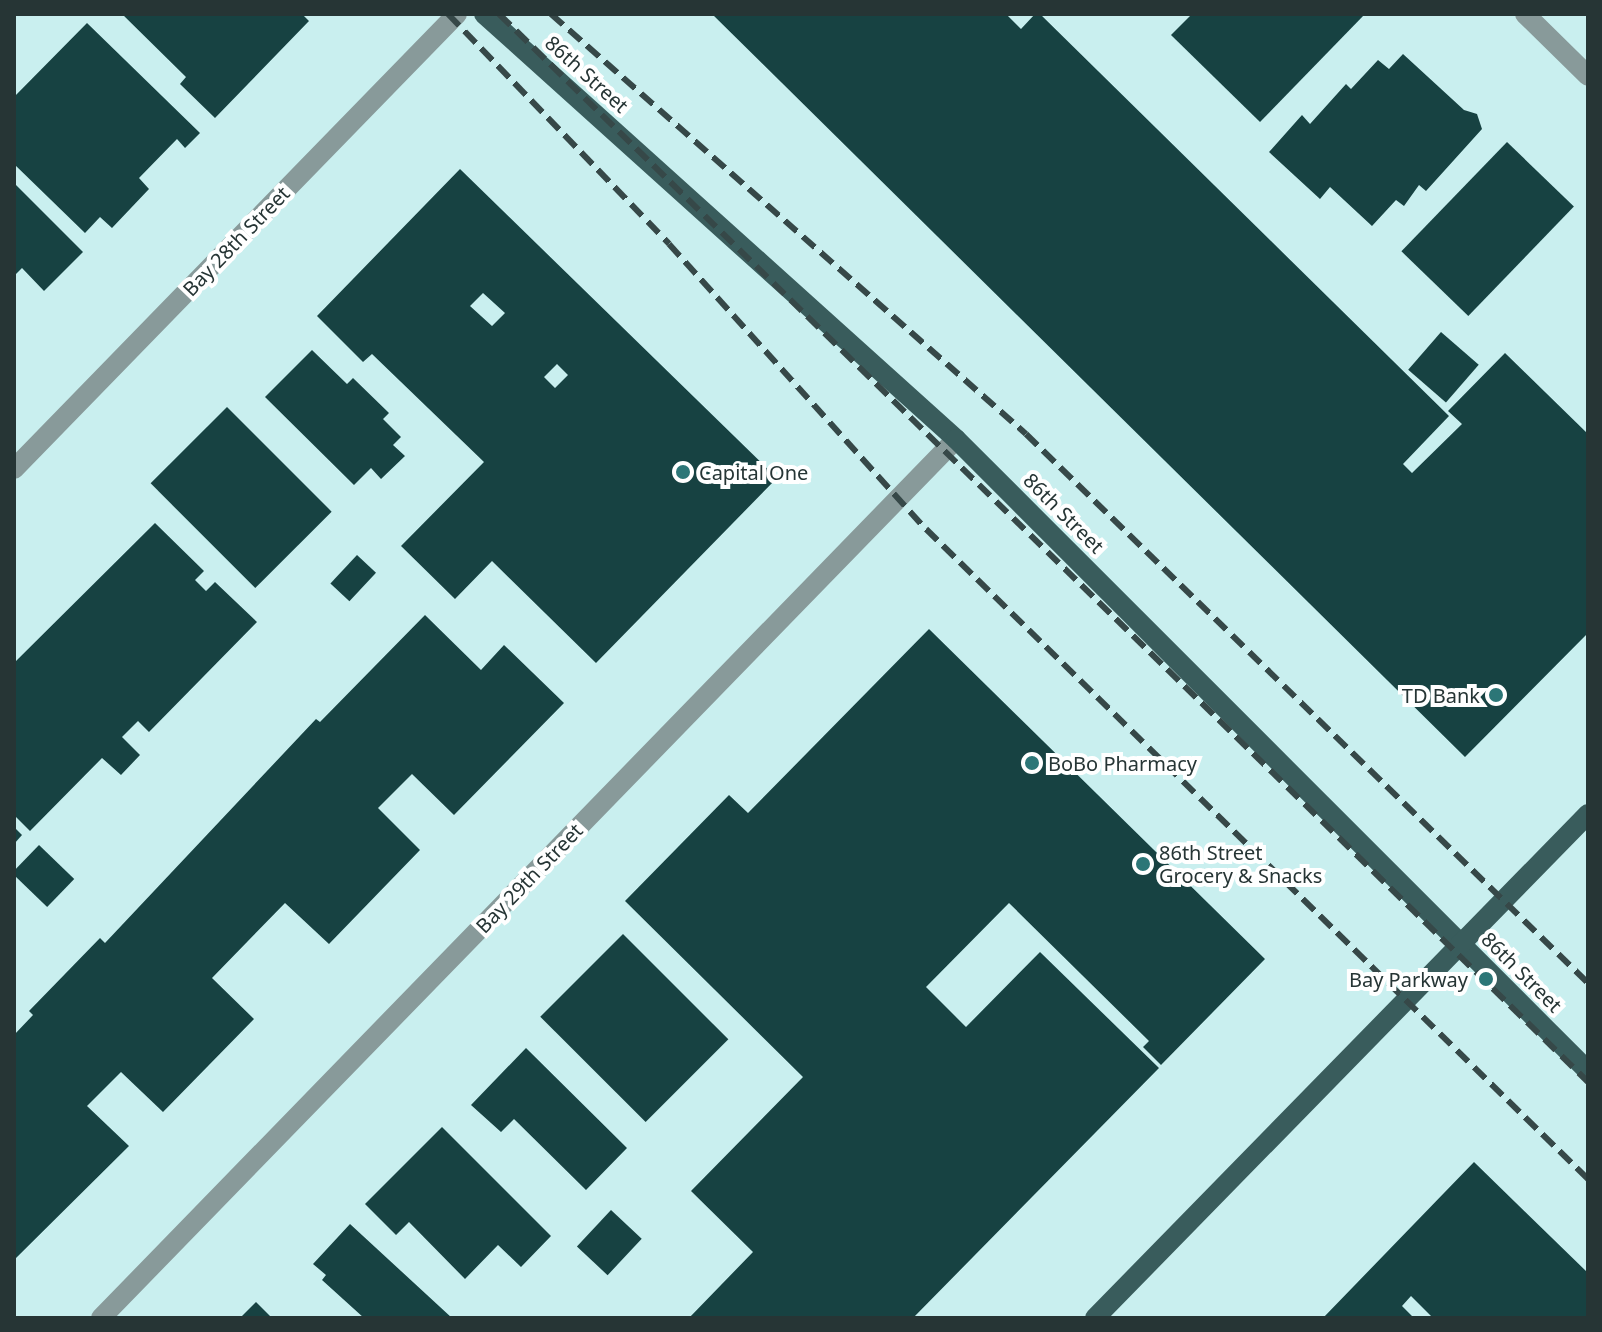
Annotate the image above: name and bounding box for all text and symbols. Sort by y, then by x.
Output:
street label: 86th Street [541,30,633,118]
street label: Bay 28th Street [178,181,294,301]
place label: Capital One [699,460,808,484]
marker: Capital One [674,463,692,481]
street label: 86th Street [1019,468,1109,558]
place label: TD Bank [1402,683,1480,707]
marker: TD Bank [1487,686,1505,704]
place label: BoBo Pharmacy [1048,751,1197,775]
marker: BoBo Pharmacy [1023,754,1041,772]
street label: Bay 29th Street [471,818,587,938]
place label: 86th Street Grocery & Snacks [1159,840,1322,887]
marker: 86th Street Grocery & Snacks [1134,855,1152,873]
street label: 86th Street [1477,927,1567,1017]
place label: Bay Parkway [1349,967,1468,991]
marker: Bay Parkway [1475,968,1497,990]

